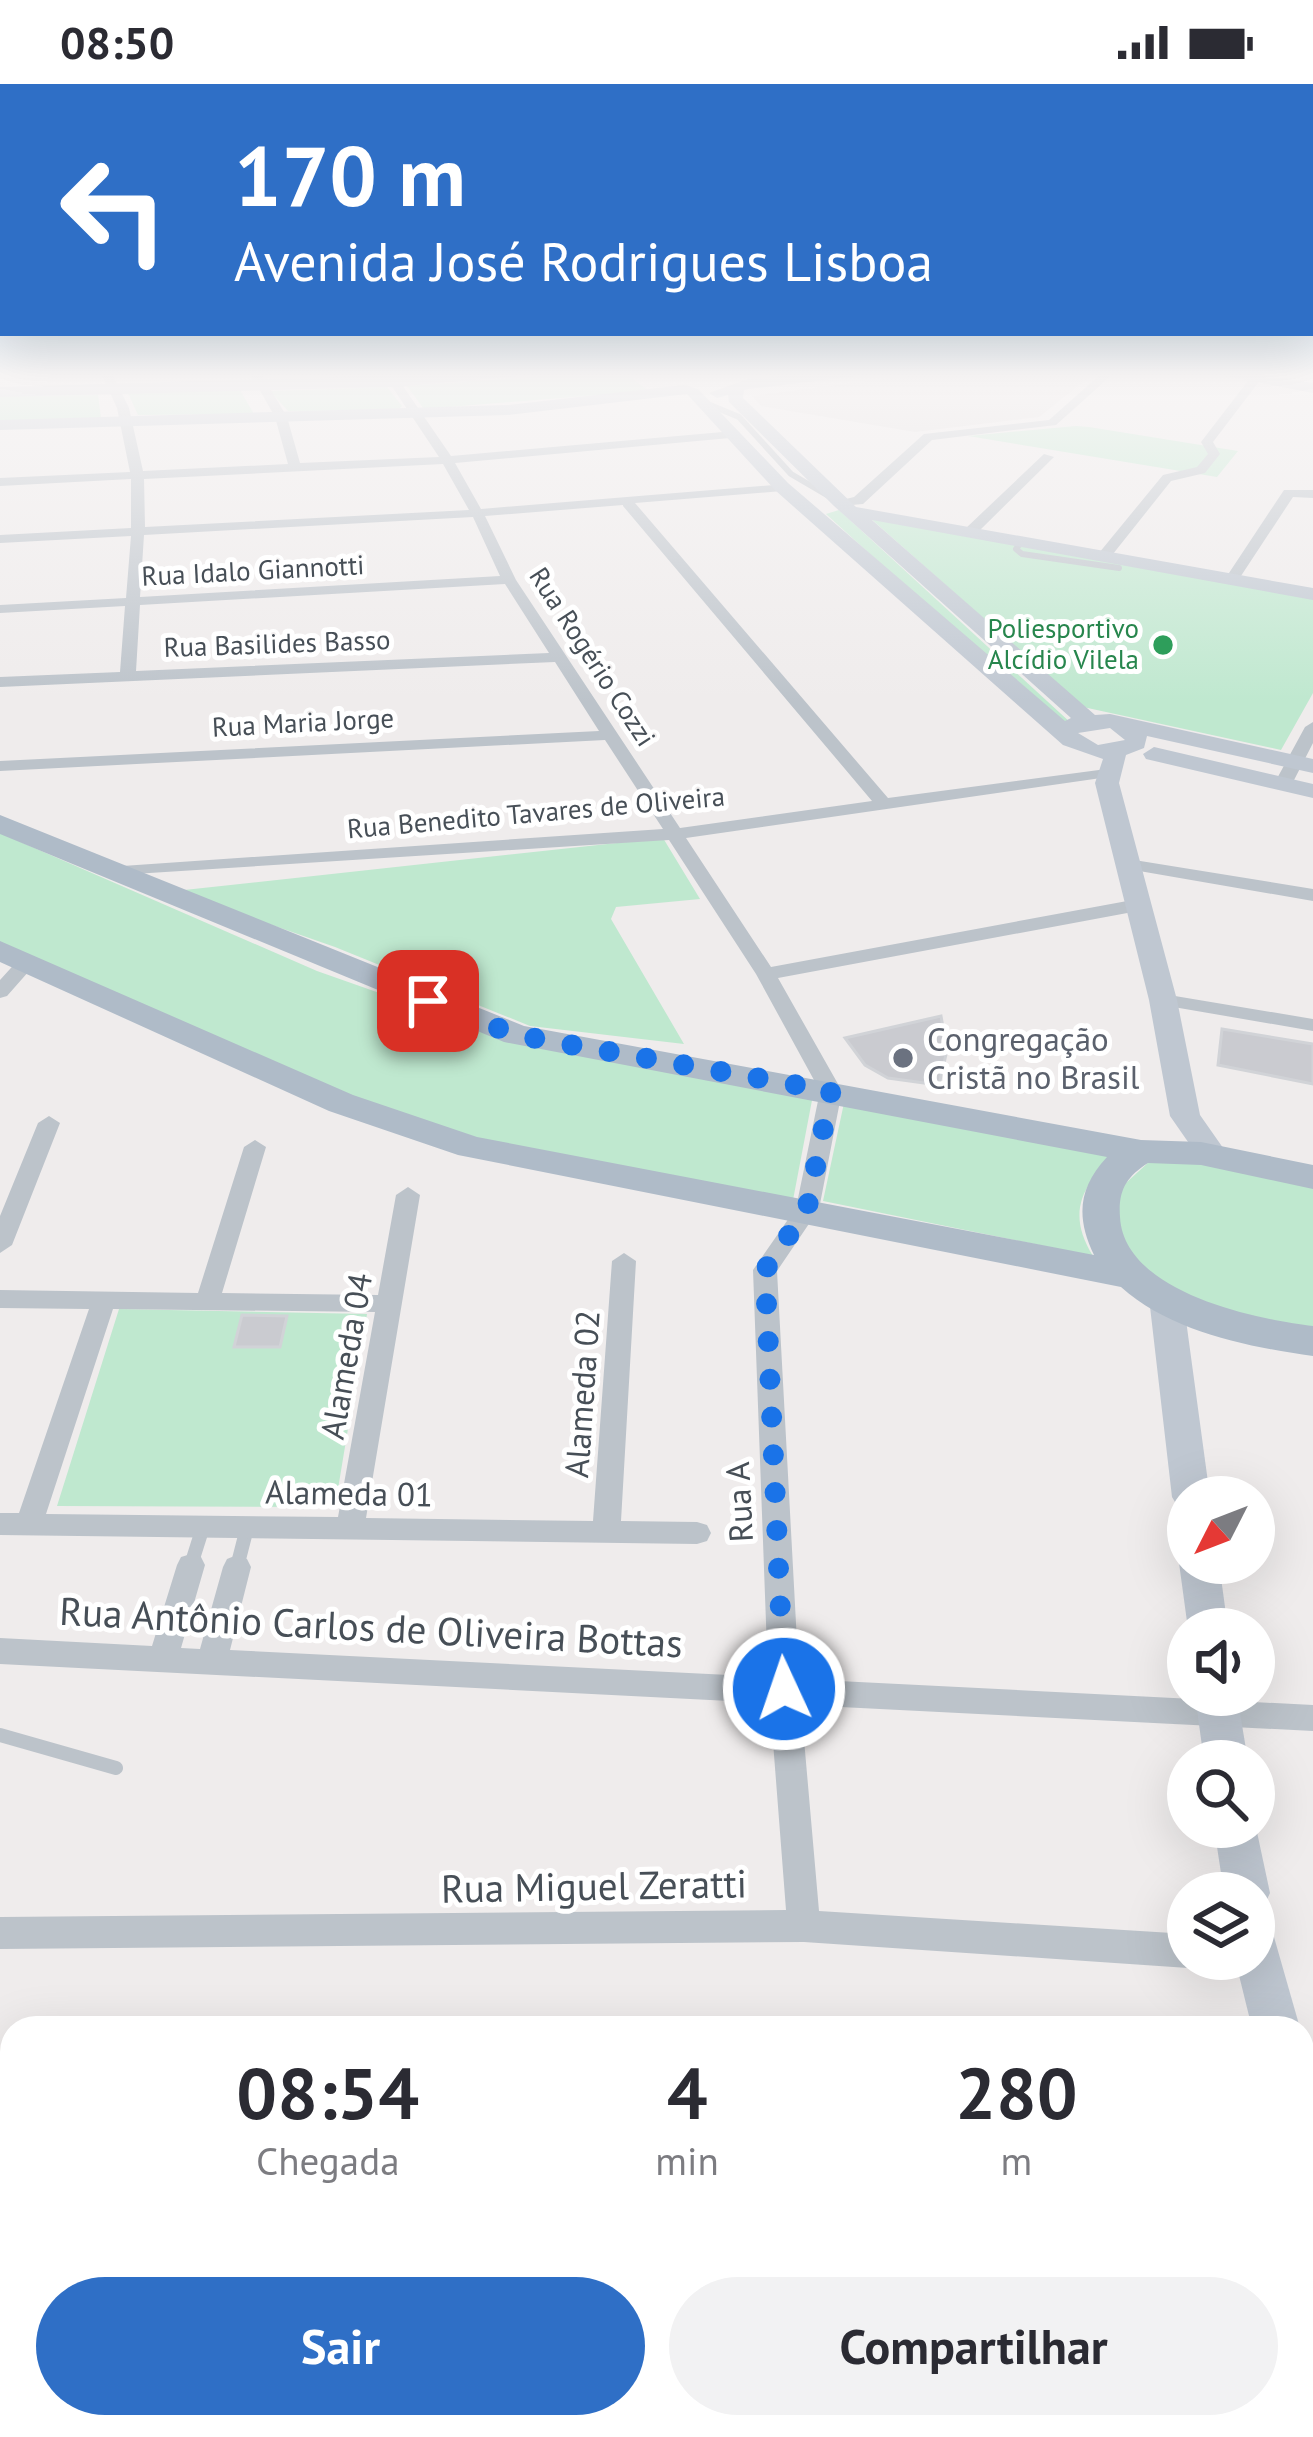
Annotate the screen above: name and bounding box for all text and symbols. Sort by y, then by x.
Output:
text: 08:50 [60,13,174,71]
text: 170 m [234,120,466,229]
icon: left [36,132,192,288]
text: Avenida José Rodrigues Lisboa [234,226,933,296]
street label: Rua Idalo Giannotti [141,547,365,593]
street label: Rua Rogério Cozzi [522,561,663,752]
place label: Poliesportivo Alcídio Vilela [988,611,1139,676]
street label: Rua Basilides Basso [163,622,391,664]
marker: Poliesportivo Alcídio Vilela [1150,632,1176,658]
street label: Rua Maria Jorge [211,700,395,744]
street label: Rua Benedito Tavares de Oliveira [346,779,726,845]
pin [377,950,479,1052]
icon: arrive [395,968,461,1034]
place label: Congregação Cristã no Brasil [927,1017,1140,1098]
marker: Congregação Cristã no Brasil [890,1045,916,1071]
street label: Alameda 04 [310,1270,381,1442]
street label: Alameda 02 [554,1309,609,1479]
street label: Rua A [715,1460,762,1543]
street label: Alameda 01 [265,1470,433,1515]
north arrow [1167,1476,1275,1584]
map controls [1167,1476,1275,1980]
street label: Rua Antônio Carlos de Oliveira Bottas [58,1585,684,1668]
button: sound [1167,1608,1275,1716]
position arrow [721,1626,847,1752]
button: search [1167,1740,1275,1848]
street label: Rua Miguel Zeratti [440,1857,748,1914]
button: layers [1167,1872,1275,1980]
text: 08:54 [236,2046,419,2139]
text: 4 [667,2046,708,2139]
text: 280 [955,2046,1078,2139]
text: Chegada [256,2135,399,2186]
text: min [655,2135,719,2186]
text: m [1001,2135,1032,2186]
button: Sair [36,2277,645,2415]
button: Compartilhar [669,2277,1278,2415]

